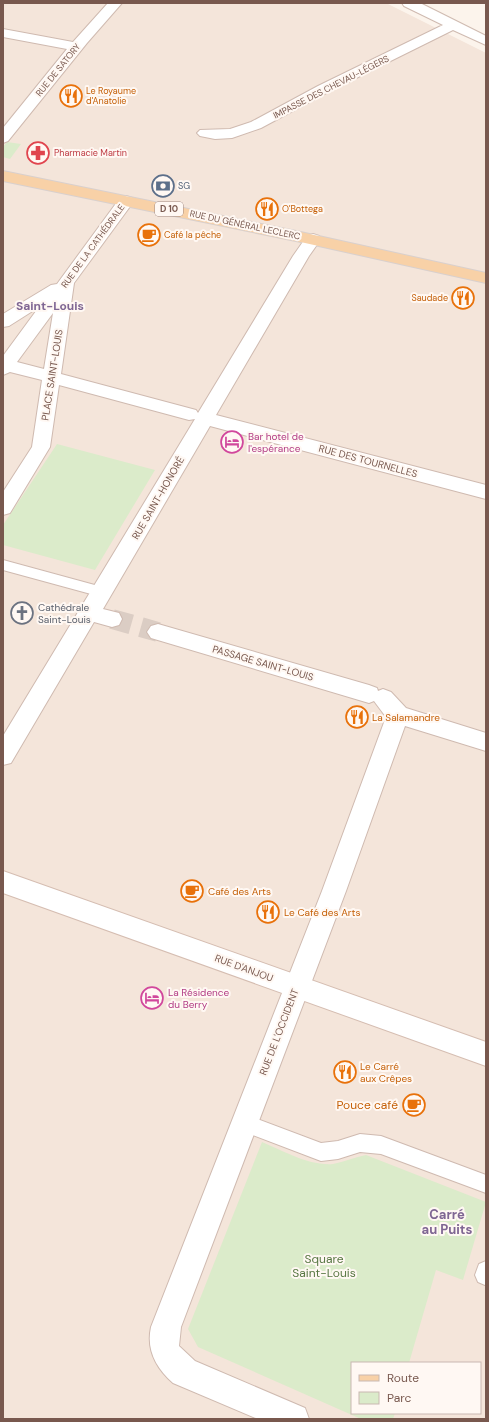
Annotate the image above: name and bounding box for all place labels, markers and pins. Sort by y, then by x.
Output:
restaurant icon: Le Royaume d'Anatolie [58,83,84,109]
place label: Le Royaume d'Anatolie [86,85,136,107]
pharmacy icon: Pharmacie Martin [25,140,51,166]
place label: Pharmacie Martin [54,147,127,159]
bank icon: SG [150,173,176,199]
place label: SG [178,180,190,192]
restaurant icon: O'Bottega [254,196,280,222]
place label: O'Bottega [282,203,323,215]
cafe icon: Café la pêche [136,222,162,248]
place label: Café la pêche [164,229,221,241]
restaurant icon: Saudade [450,285,476,311]
place label: Saudade [411,292,448,304]
hotel icon: Bar hotel de l'espérance [219,429,245,455]
place label: Bar hotel de l'espérance [248,430,304,455]
church icon: Cathédrale Saint-Louis [9,600,35,626]
place label: Cathédrale Saint-Louis [38,601,91,626]
restaurant icon: La Salamandre [344,704,370,730]
place label: La Salamandre [372,711,440,724]
cafe icon: Café des Arts [179,878,205,904]
place label: Café des Arts [208,885,271,898]
restaurant icon: Le Café des Arts [255,899,281,925]
place label: Le Café des Arts [284,906,360,919]
hotel icon: La Résidence du Berry [139,985,165,1011]
place label: La Résidence du Berry [168,986,230,1011]
restaurant icon: Le Carré aux Crêpes [332,1059,358,1085]
place label: Le Carré aux Crêpes [360,1060,412,1085]
cafe icon: Pouce café [401,1092,427,1118]
place label: Pouce café [336,1097,398,1113]

